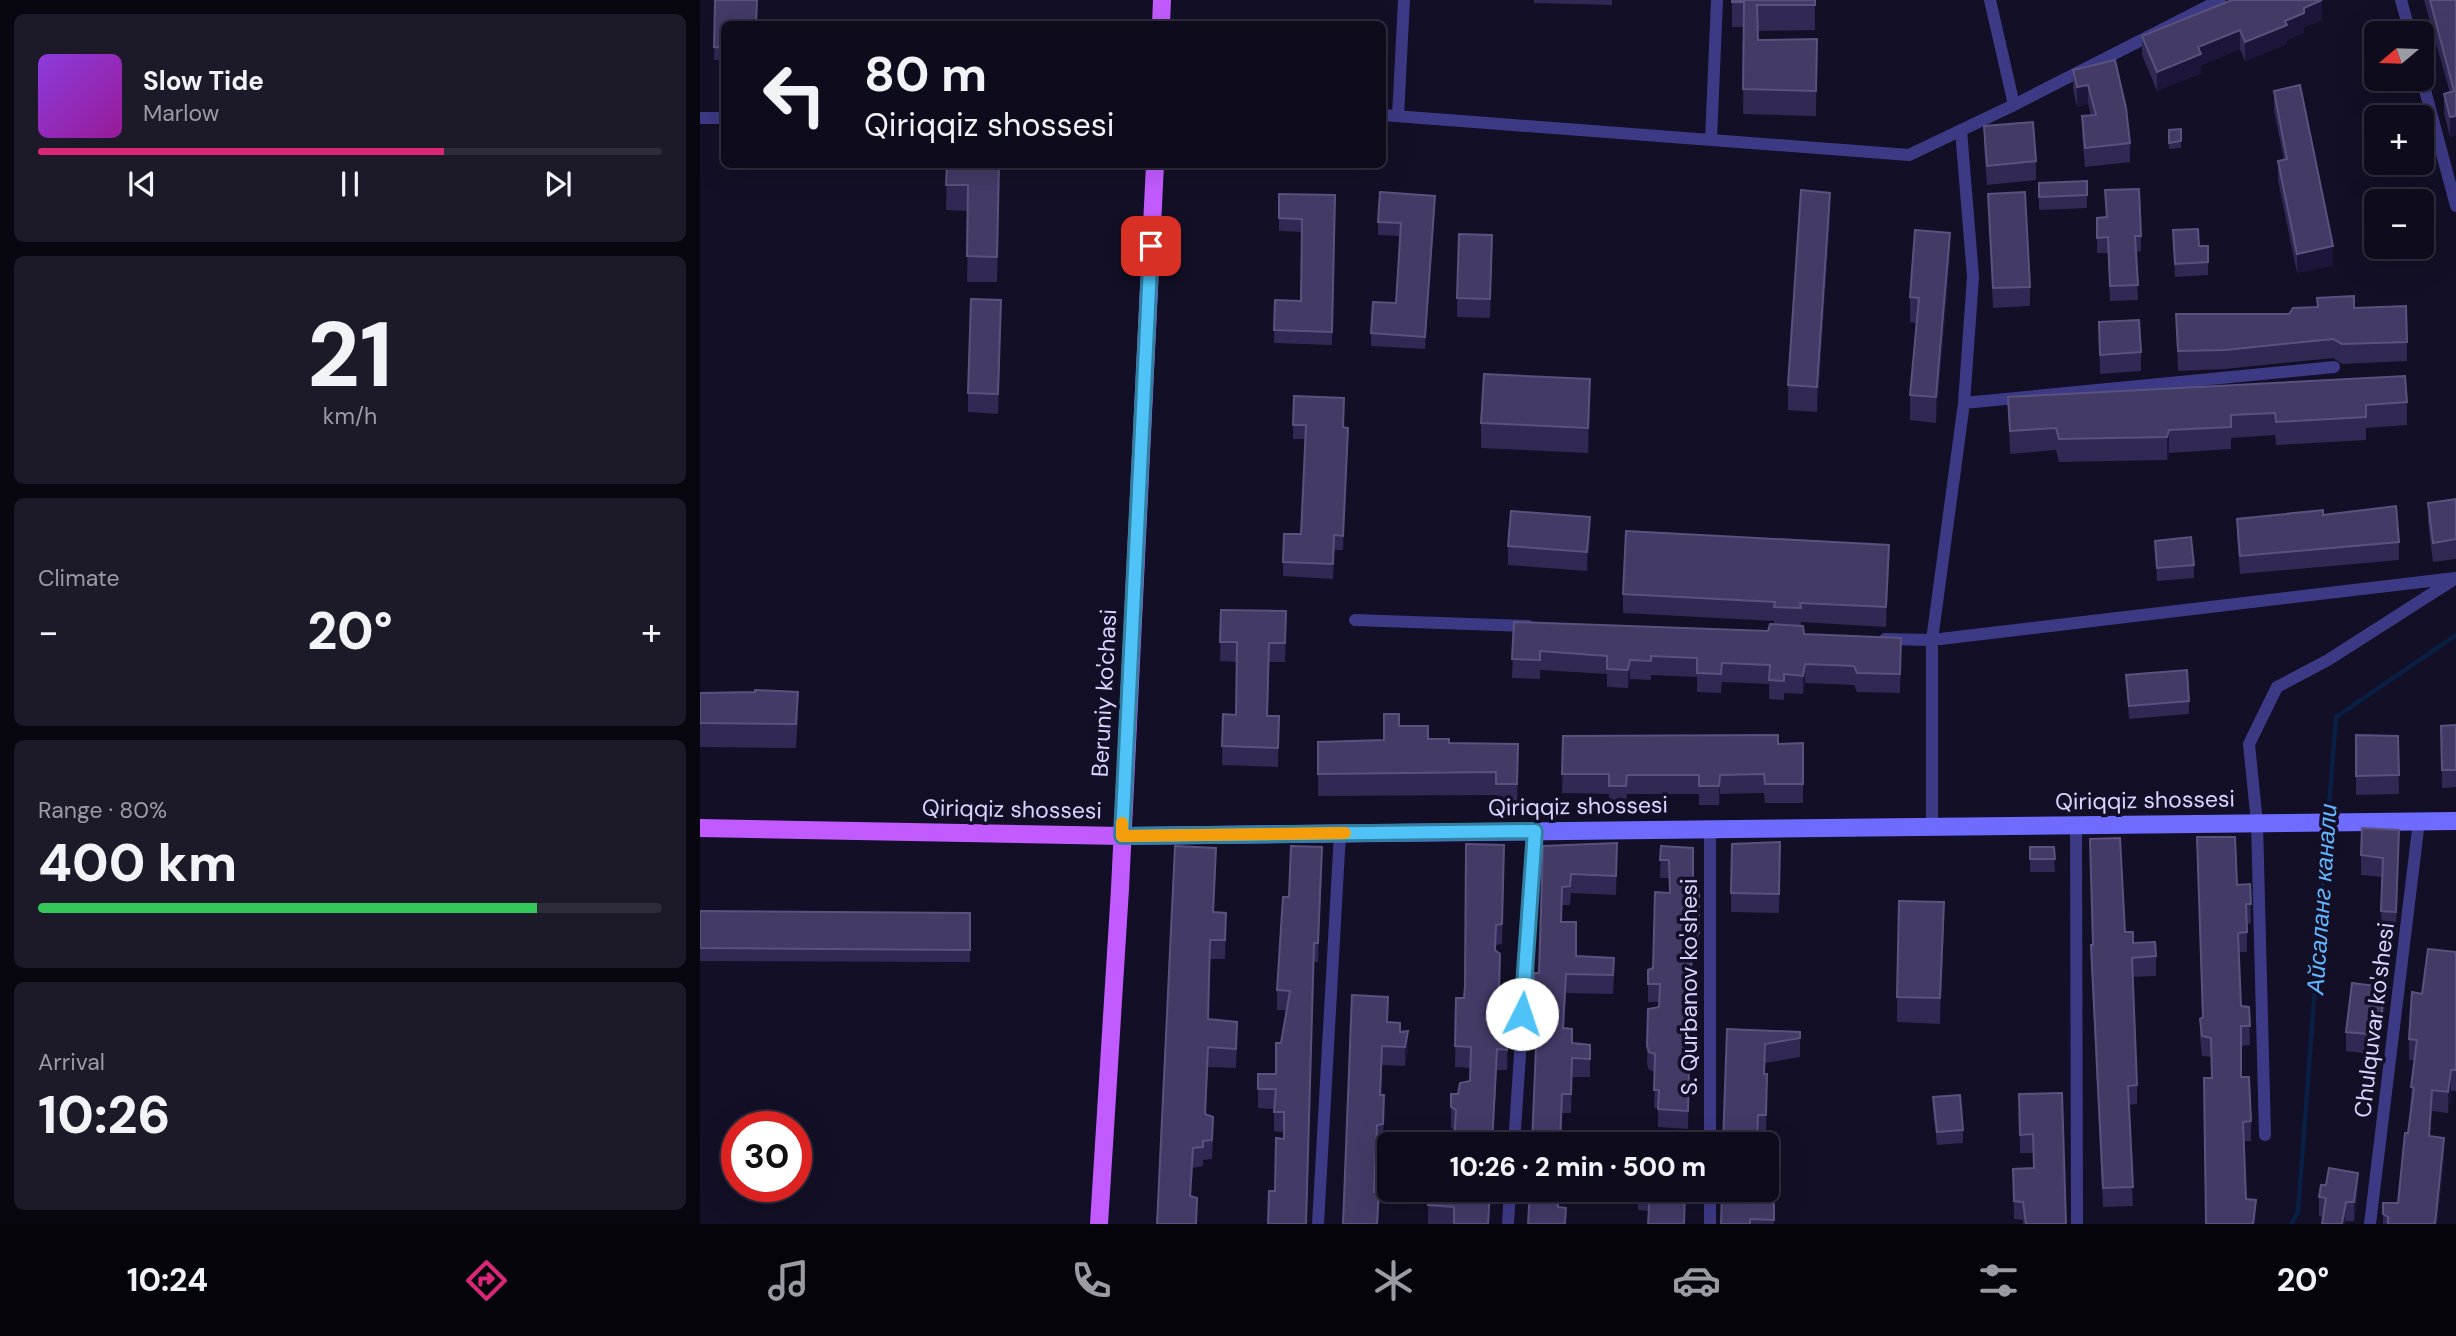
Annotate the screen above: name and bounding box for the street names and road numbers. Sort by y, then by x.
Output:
street label: Beruniy ko'chasi [1085,608,1123,778]
street label: Qiriqqiz shossesi [2055,783,2235,817]
street label: Qiriqqiz shossesi [1488,789,1668,823]
street label: Qiriqqiz shossesi [922,792,1102,826]
street label: S. Qurbanov ko'shesi [1674,879,1704,1095]
street label: Chulquvar ko'shesi [2347,921,2401,1119]

